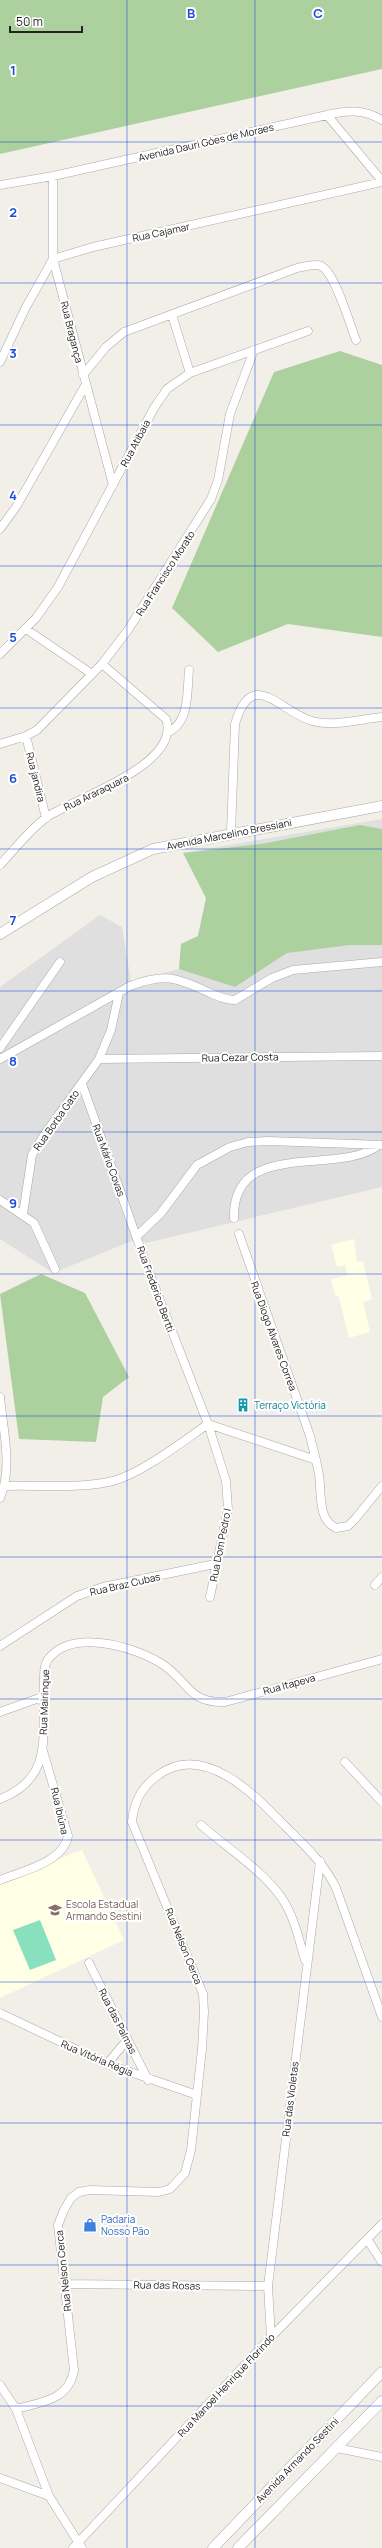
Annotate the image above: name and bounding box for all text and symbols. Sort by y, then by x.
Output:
text: B [187,4,195,22]
text: C [313,4,323,22]
scale bar [10,8,82,34]
text: 50 m [16,13,43,30]
text: 1 [10,61,16,79]
street label: Avenida Dauri Góes de Moraes [137,120,275,164]
text: 2 [9,203,17,221]
street label: Rua Cajamar [131,219,191,245]
street label: Rua Bragança [58,300,86,364]
text: 3 [9,344,17,362]
street label: Rua Atibaia [117,417,153,469]
text: 4 [9,486,17,504]
street label: Rua Francisco Morato [132,528,198,618]
text: 5 [9,628,17,646]
street label: Rua jandira [23,751,49,803]
text: 6 [9,769,17,787]
street label: Rua Araraquara [61,770,131,814]
street label: Avenida Marcelino Bressiani [165,815,293,853]
text: 7 [10,911,17,929]
street label: Rua Cezar Costa [201,1049,279,1065]
text: 8 [9,1052,17,1070]
street label: Rua Borba Gato [30,1087,82,1153]
street label: Rua Mário Covas [89,1122,129,1198]
text: 9 [9,1194,17,1212]
street label: Rua Frederico Bertti [134,1244,178,1334]
street label: Rua Diogo Alvares Correa [248,1279,300,1393]
building icon: Terraço Victória [235,1397,251,1413]
place label: Terraço Victória [254,1398,326,1412]
street label: Rua Dom Pedro l [206,1507,234,1583]
street label: Rua Braz Cubas [88,1569,162,1599]
street label: Rua Mairinque [36,1669,52,1735]
street label: Rua Itapeva [261,1670,317,1698]
street label: Rua Ibiúna [48,1786,72,1836]
place label: Escola Estadual Armando Sestini [66,1897,142,1923]
school or university icon: Escola Estadual Armando Sestini [47,1902,63,1918]
street label: Rua Nelson Cerca [162,1906,206,1986]
street label: Rua das Palmas [96,1986,140,2056]
street label: Rua Vitória Régia [59,2036,135,2080]
street label: Rua das Violetas [278,2061,302,2137]
place label: Padaria Nosso Pão [101,2212,149,2238]
shop icon: Padaria Nosso Pão [82,2217,98,2233]
street label: Rua Nelson Cerca [52,2230,74,2312]
street label: Rua das Rosas [134,2277,200,2293]
street label: Rua Manoel Henrique Florindo [174,2330,278,2440]
street label: Avenida Armando Sestini [252,2414,342,2506]

